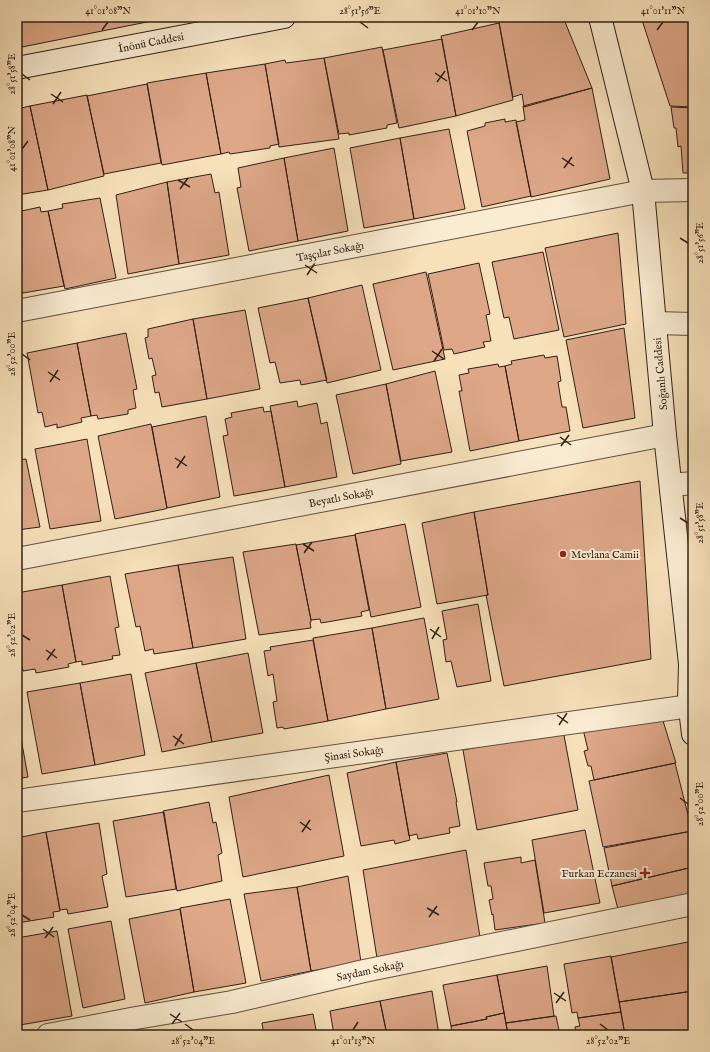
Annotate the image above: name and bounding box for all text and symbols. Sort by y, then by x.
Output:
text: 41°01'08"N [85,5,131,18]
text: 28°51'56"E [339,5,381,18]
text: 41°01'10"N [455,5,501,18]
text: 41°01'11"N [641,5,685,18]
street label: İnönü Caddesi [117,30,185,56]
text: 28°51'58"E [6,53,19,95]
text: 41°01'08"N [6,126,19,172]
text: 28°51'56"E [694,222,707,264]
street label: Taşçılar Sokağı [295,239,365,265]
text: 28°52'00"E [6,332,19,376]
street label: Soğanlı Caddesi [651,337,671,411]
street label: Beyatlı Sokağı [308,485,375,511]
text: 28°51'58"E [694,502,707,544]
place label: Mevlana Camii [571,548,639,562]
marker: Mevlana Camii [558,549,568,559]
text: 28°52'02"E [6,613,19,657]
street label: Şinasi Sokağı [324,743,385,765]
text: 28°52'00"E [694,782,707,826]
place label: Furkan Eczanesi [562,867,637,881]
marker: Furkan Eczanesi [640,868,650,878]
text: 28°52'04"E [6,893,19,937]
street label: Saydam Sokağı [335,957,405,985]
text: 28°52'04"E [171,1035,215,1048]
text: 41°01'13"N [331,1035,375,1048]
text: 28°52'02"E [586,1035,630,1048]

